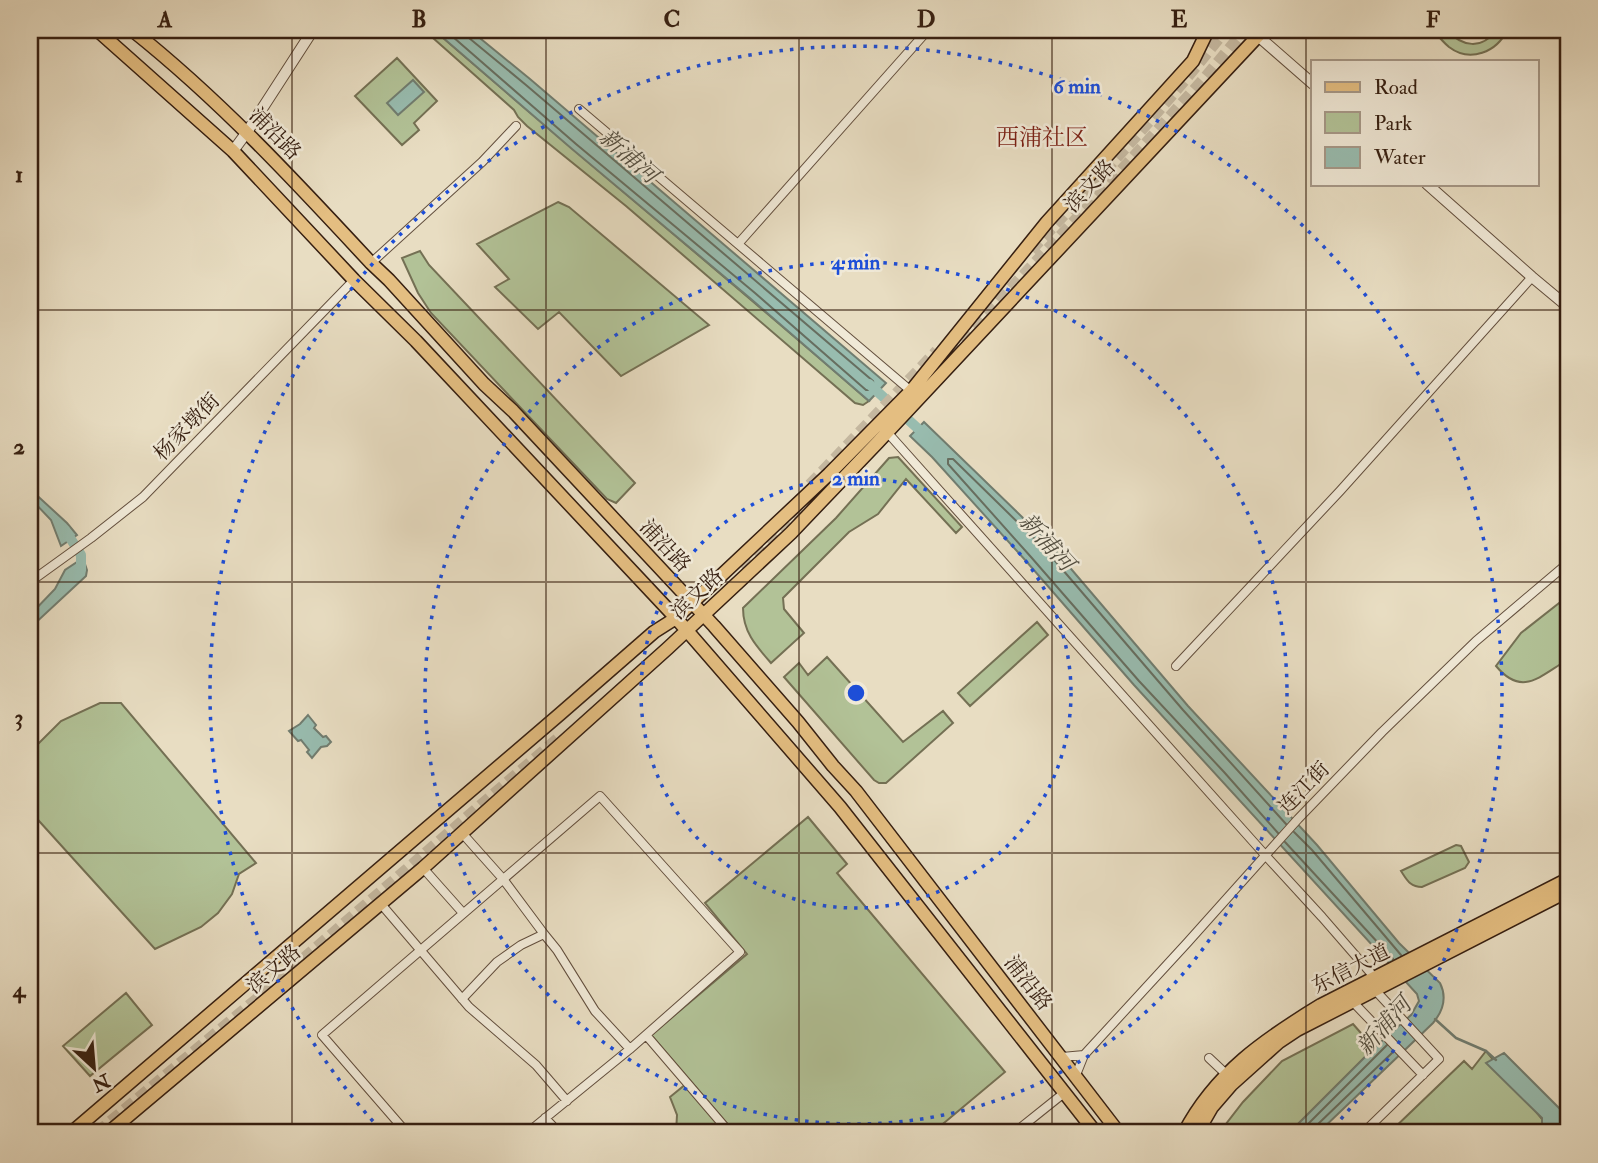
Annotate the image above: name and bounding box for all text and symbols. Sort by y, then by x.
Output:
text: A [157,5,173,34]
text: B [411,5,427,34]
text: C [664,5,680,34]
text: D [917,5,935,34]
text: E [1171,5,1188,34]
text: F [1426,5,1441,34]
legend [1311,60,1538,186]
text: 6 min [1053,73,1101,100]
text: Road [1374,74,1419,101]
street label: 浦沿路 [243,102,307,166]
text: Park [1374,110,1412,137]
water label: 新浦河 [593,122,668,192]
district label: 西浦社区 [996,123,1088,152]
text: Water [1373,144,1426,171]
street label: 滨文路 [1059,154,1121,218]
text: 1 [15,160,23,189]
text: 4 min [831,249,880,276]
street label: 杨家墩街 [148,387,226,467]
text: 2 [13,432,25,461]
text: 2 min [832,465,880,492]
water label: 新浦河 [1013,507,1084,580]
street label: 浦沿路 [634,514,696,578]
street label: 滨文路 [665,563,729,625]
centre of rings [844,681,868,705]
text: 3 [15,703,23,732]
street label: 连江街 [1272,756,1336,820]
street label: 滨文路 [241,938,307,1000]
street label: 东信大道 [1307,938,1395,1000]
street label: 浦沿路 [998,950,1058,1016]
text: 4 [12,975,27,1004]
water label: 新浦河 [1350,988,1421,1061]
north arrow [60,1034,130,1104]
text: N [87,1067,115,1097]

